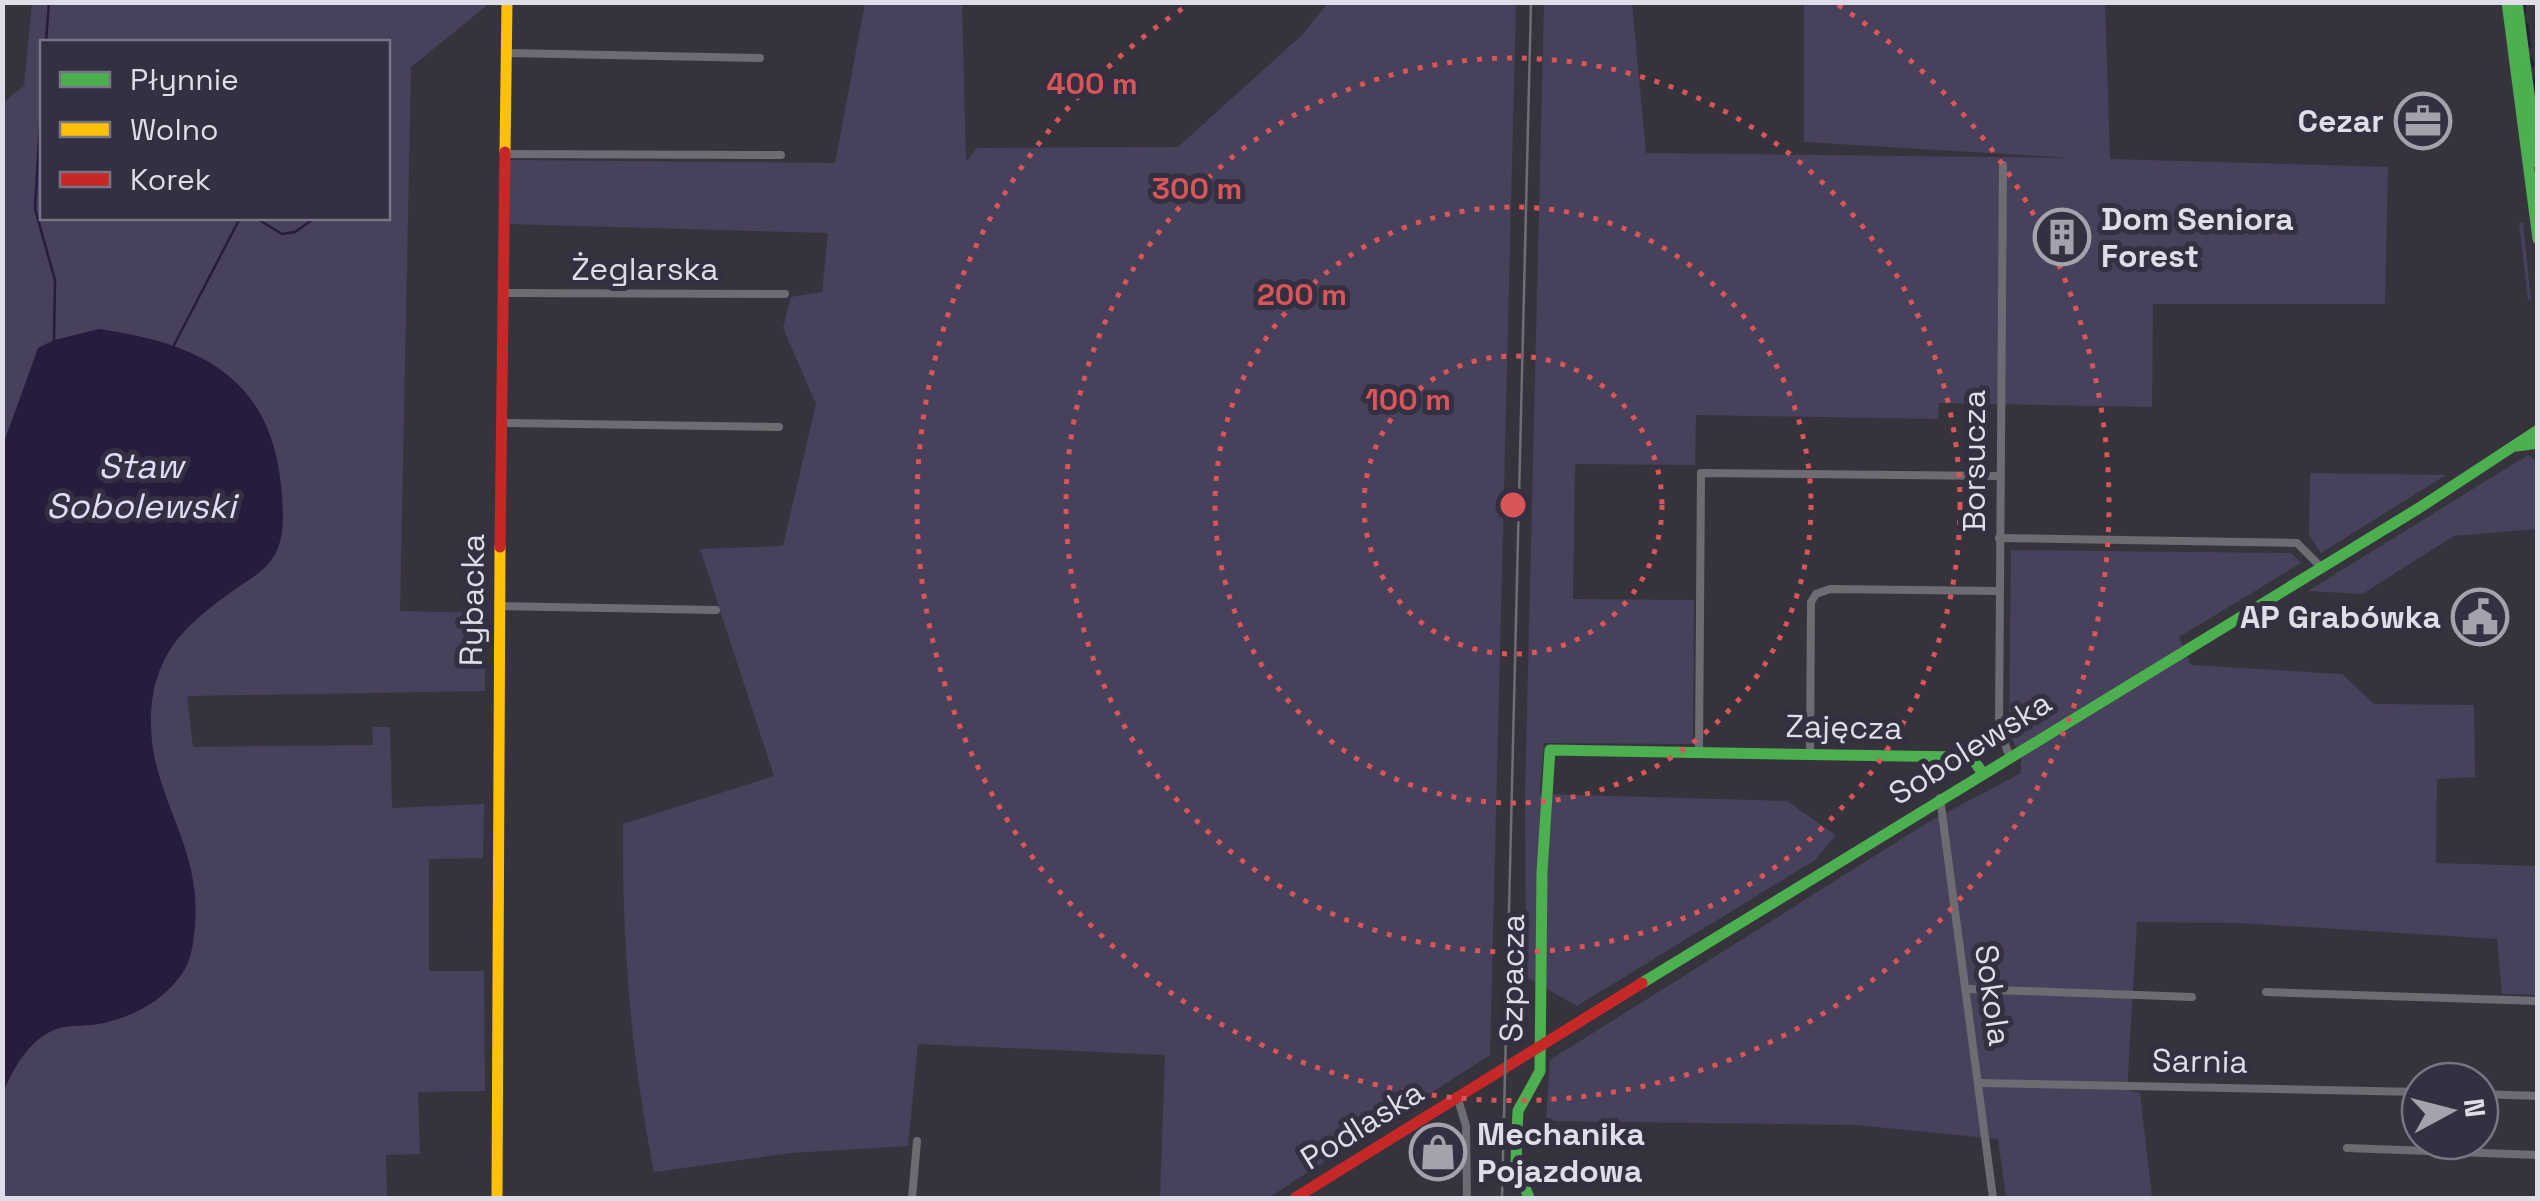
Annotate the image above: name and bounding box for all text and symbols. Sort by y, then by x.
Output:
legend [40,40,390,220]
text: Płynnie [130,60,239,99]
text: 400 m [1046,64,1138,103]
office icon: Cezar [2393,91,2453,151]
place label: Cezar [2297,101,2384,141]
text: Wolno [130,110,219,149]
text: Korek [130,160,211,199]
text: 300 m [1152,169,1242,208]
place label: Dom Seniora Forest [2101,199,2294,276]
building icon: Dom Seniora Forest [2032,207,2092,267]
street label: Żeglarska [571,249,719,289]
text: 200 m [1257,275,1347,314]
text: 100 m [1365,380,1451,419]
street label: Borsucza [1954,390,1994,532]
water label: Staw Sobolewski [46,444,240,528]
centre of rings [1495,487,1531,523]
street label: Rybacka [451,533,493,667]
public building icon: AP Grabówka [2450,587,2510,647]
place label: AP Grabówka [2240,597,2441,637]
street label: Sobolewska [1881,682,2059,814]
street label: Zajęcza [1785,706,1903,748]
street label: Szpacza [1491,913,1533,1043]
street label: Sokola [1966,942,2020,1048]
street label: Sarnia [2152,1040,2248,1082]
north arrow [2400,1061,2500,1161]
street label: Podlaska [1293,1072,1431,1178]
text: N [2456,1096,2494,1119]
place label: Mechanika Pojazdowa [1477,1114,1645,1191]
shop icon: Mechanika Pojazdowa [1408,1122,1468,1182]

